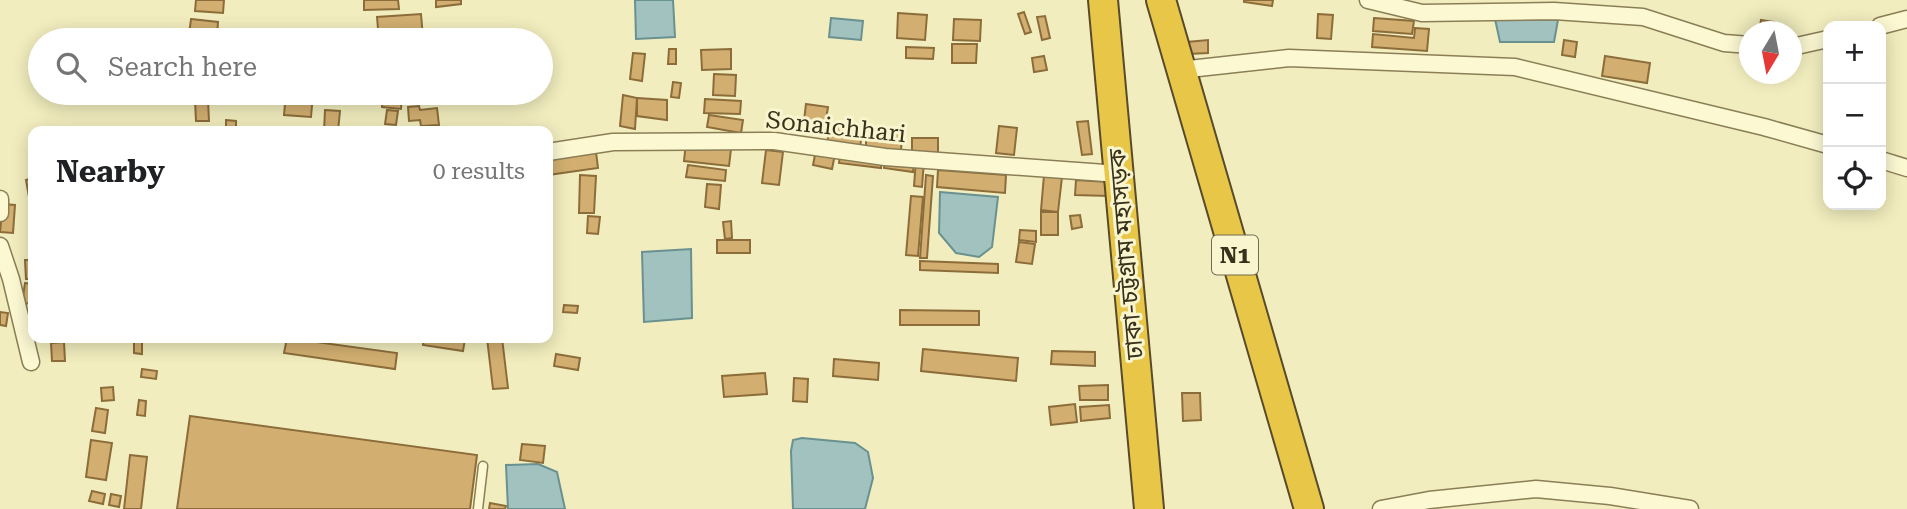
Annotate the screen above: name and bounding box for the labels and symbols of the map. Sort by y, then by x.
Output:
north arrow [1739,21,1802,84]
street label: Sonaichhari [765,106,908,148]
street label: ঢাকা-চট্টগ্রাম মহাসড়ক [1103,147,1149,362]
road number: N1 [1212,236,1258,274]

